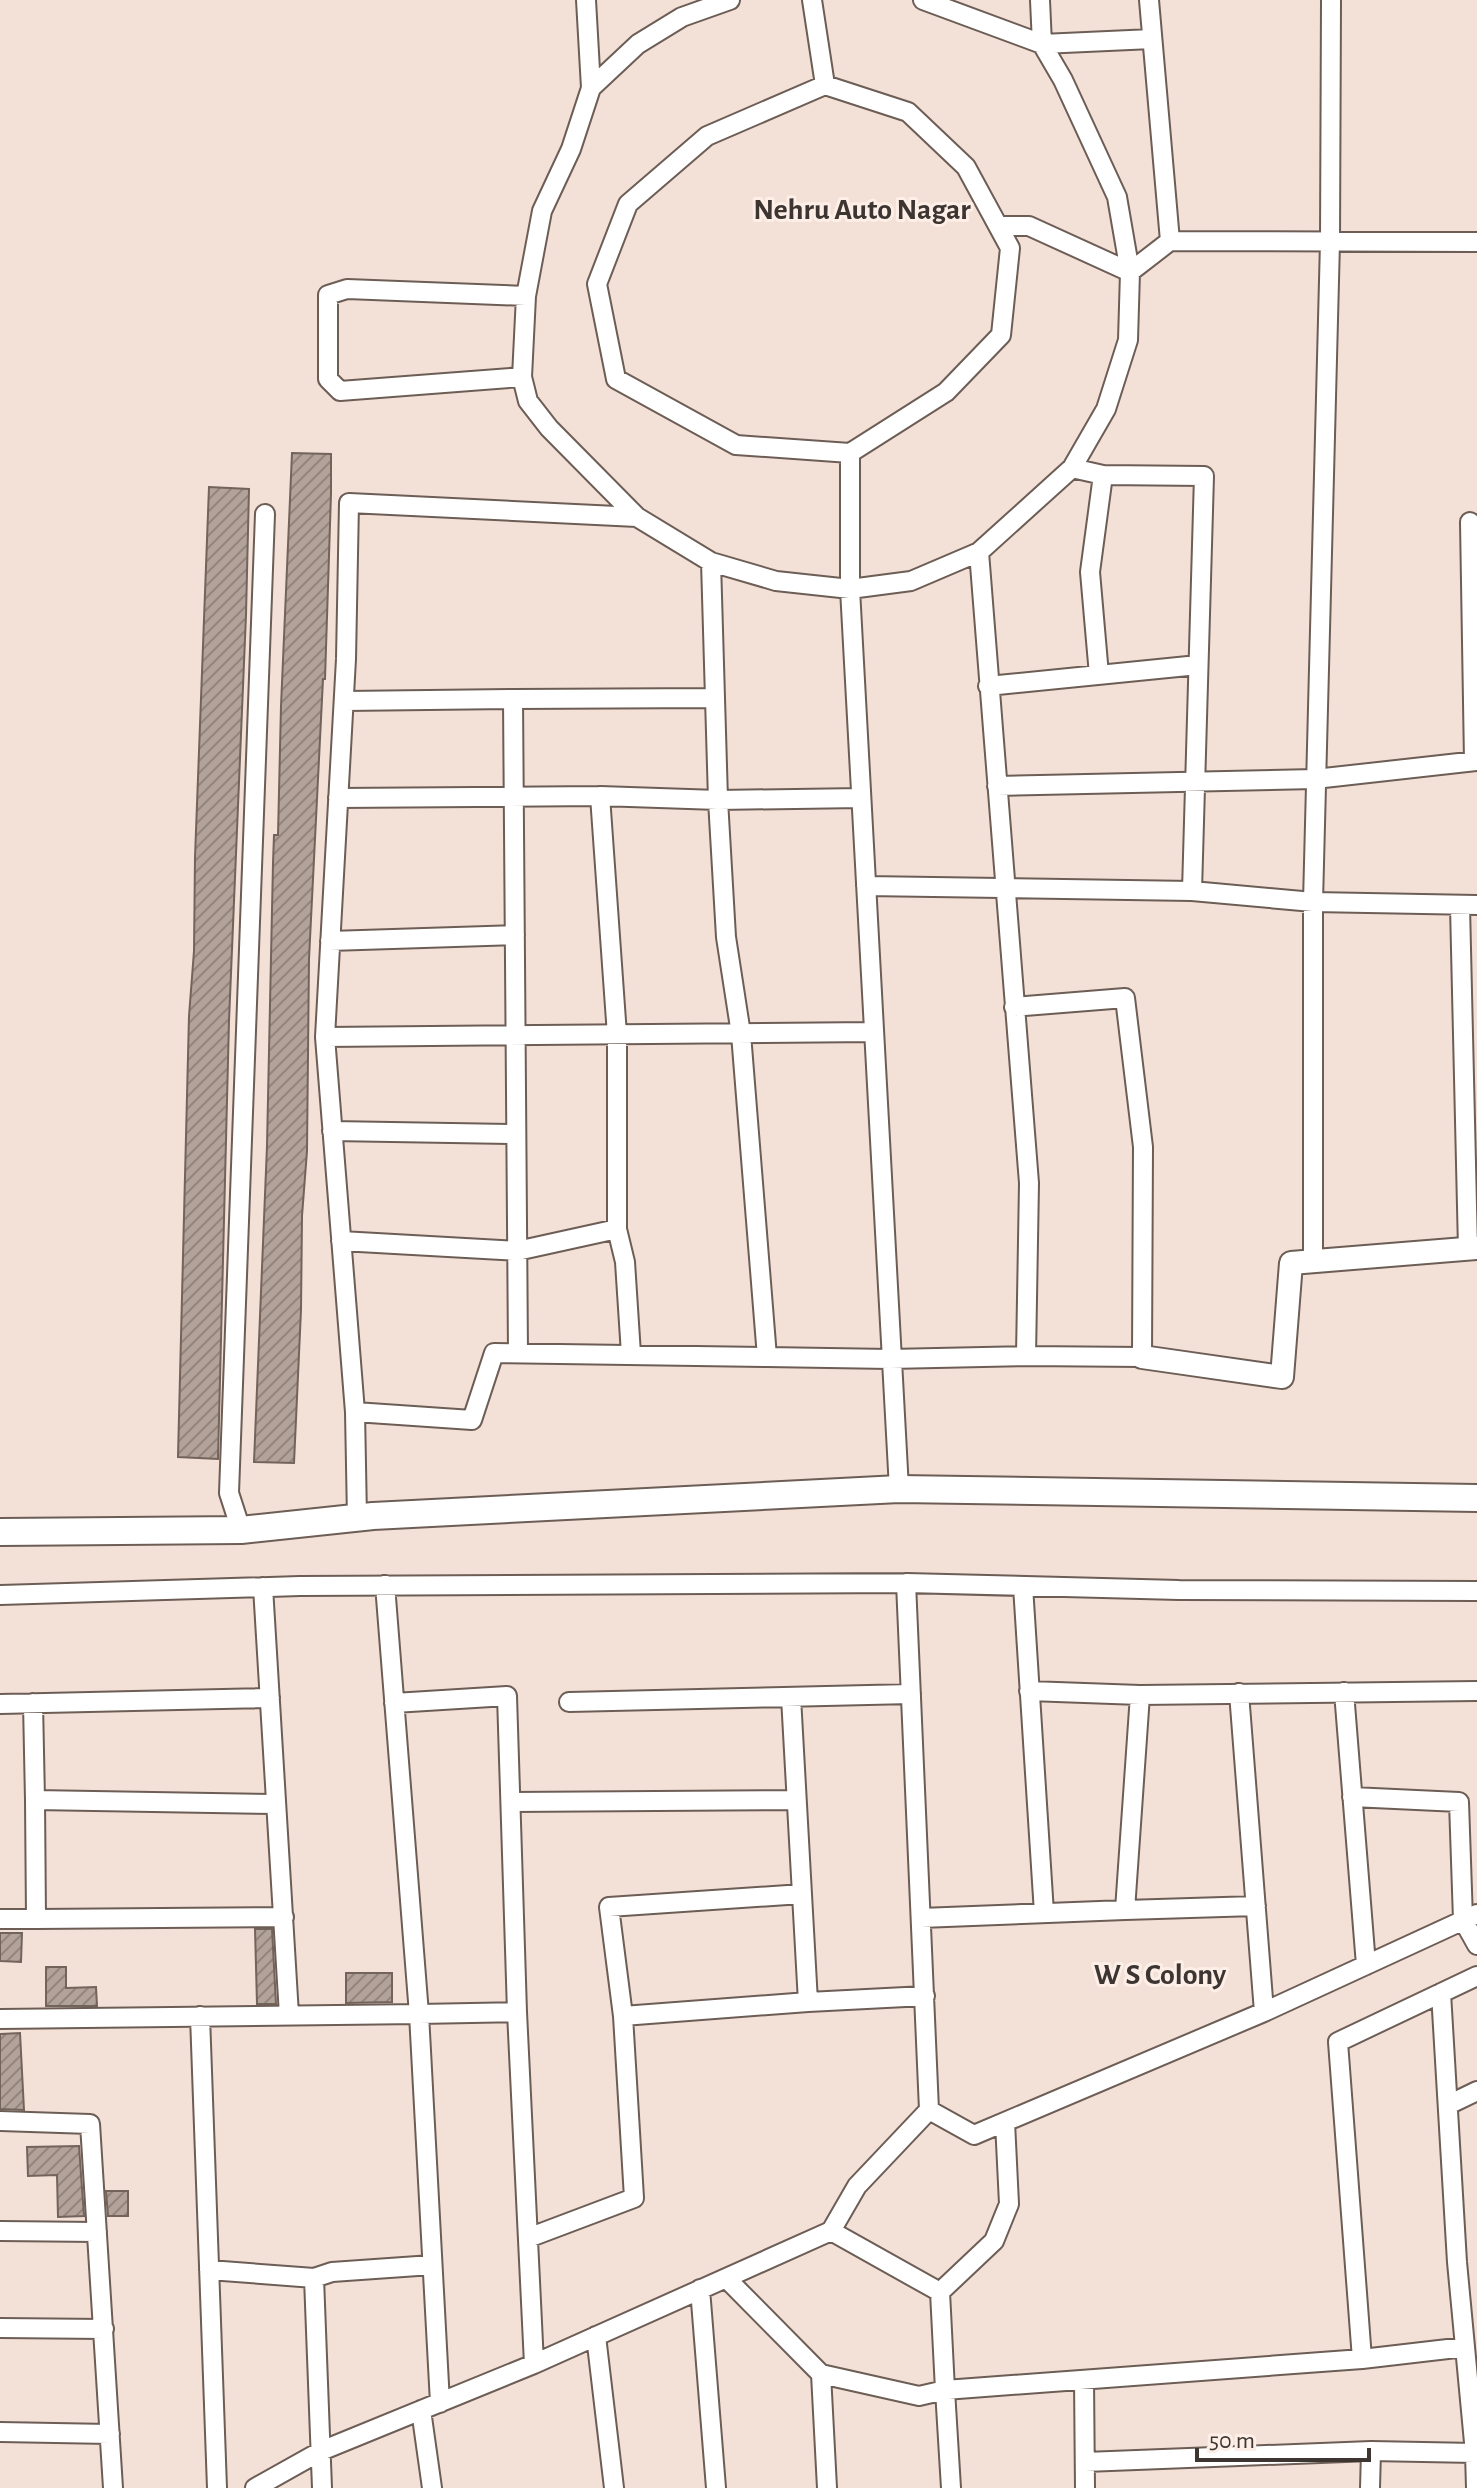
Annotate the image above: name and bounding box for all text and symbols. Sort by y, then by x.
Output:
district label: Nehru Auto Nagar [753,195,971,225]
district label: W S Colony [1094,1960,1227,1990]
scale bar [1197,2412,1369,2462]
text: 50 m [1209,2429,1255,2453]

